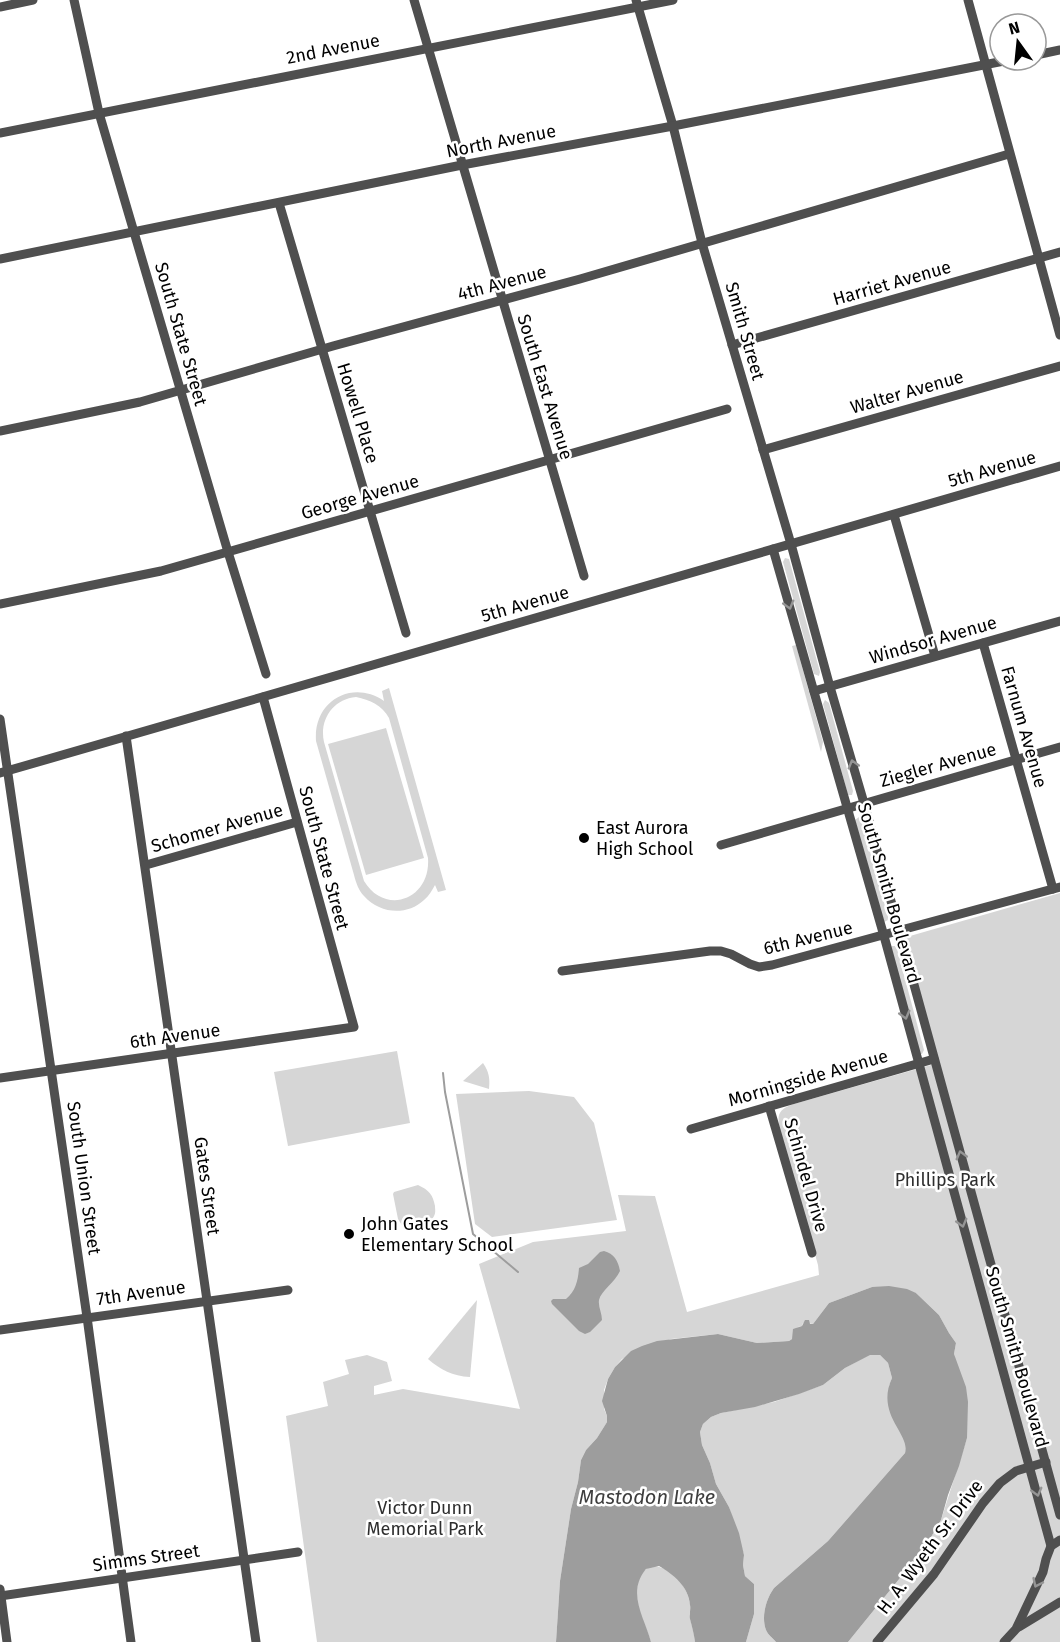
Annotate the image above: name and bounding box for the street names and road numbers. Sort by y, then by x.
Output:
street label: 2nd Avenue [284,29,382,69]
street label: North Avenue [444,120,558,162]
street label: Harriet Avenue [830,256,954,310]
street label: South State Street [150,260,212,409]
street label: 4th Avenue [455,261,549,305]
street label: Smith Street [721,279,770,383]
street label: South East Avenue [512,312,578,462]
street label: Howell Place [332,360,384,466]
street label: Walter Avenue [848,365,966,419]
street label: 5th Avenue [945,446,1039,492]
street label: George Avenue [298,470,422,524]
street label: 5th Avenue [478,581,572,627]
street label: Windsor Avenue [867,611,999,669]
street label: Farnum Avenue [996,664,1052,790]
street label: Ziegler Avenue [877,738,999,792]
street label: South State Street [294,784,354,933]
street label: Schomer Avenue [149,799,285,857]
street label: South Smith Boulevard [853,800,925,986]
street label: 6th Avenue [761,916,855,960]
street label: 6th Avenue [128,1019,222,1053]
street label: Morningside Avenue [725,1045,891,1111]
street label: South Union Street [62,1100,106,1257]
street label: Schindel Drive [779,1116,833,1234]
street label: Gates Street [189,1135,225,1237]
street label: South Smith Boulevard [981,1264,1053,1450]
street label: 7th Avenue [95,1276,187,1310]
street label: H. A. Wyeth Sr. Drive [872,1475,988,1619]
street label: Simms Street [91,1540,201,1576]

